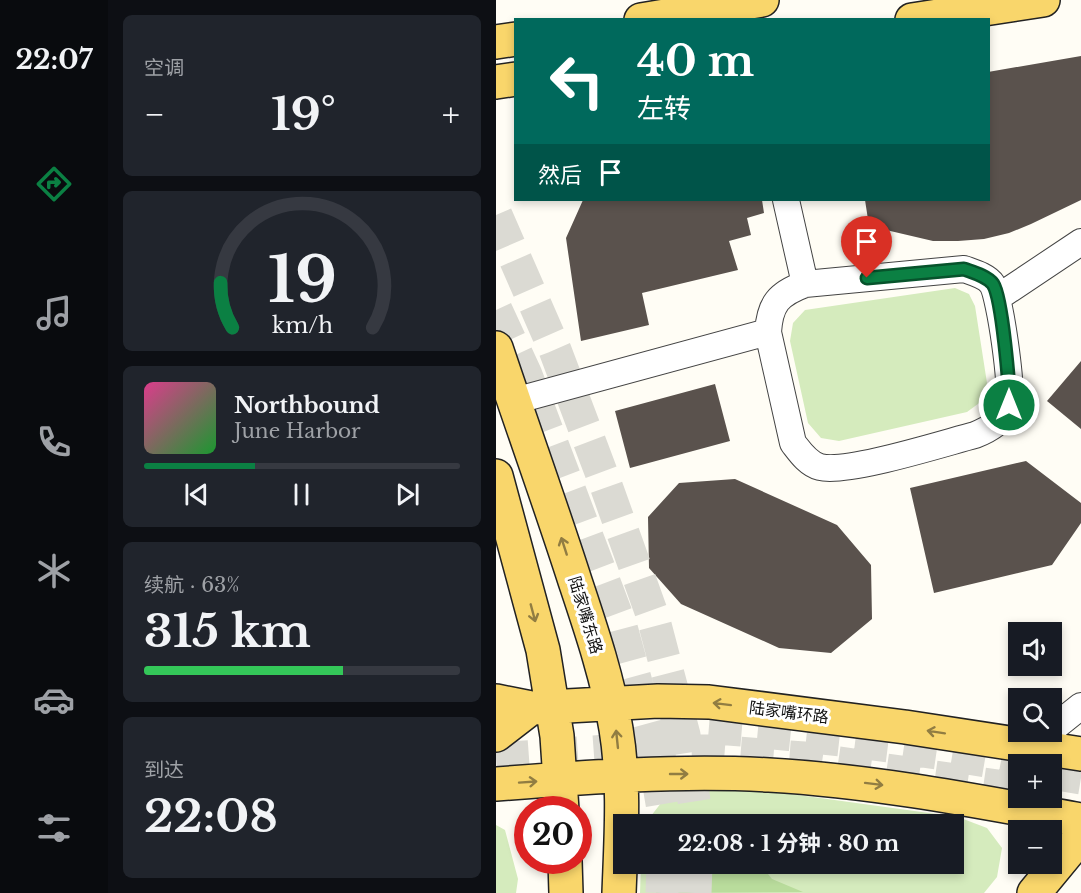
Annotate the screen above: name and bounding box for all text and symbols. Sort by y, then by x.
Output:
text: 40 m [637,35,754,87]
icon: left [538,42,616,120]
text: 22:07 [15,43,93,76]
text: 空调 [144,56,184,80]
text: 19° [271,86,336,142]
text: 左转 [637,92,691,125]
text: − [144,94,165,135]
text: + [442,94,460,135]
icon: arrive [594,156,627,189]
text: 然后 [538,162,582,189]
icon: directions [33,163,75,205]
pin [841,216,892,278]
icon: arrive [850,225,883,258]
text: 19 [267,241,337,319]
icon: music [33,292,75,334]
text: km/h [272,312,333,339]
position arrow [977,373,1041,437]
text: Northbound [234,392,380,419]
text: June Harbor [234,419,361,443]
icon: phone [33,421,75,463]
icon: previous [180,478,213,511]
icon: pause [285,478,318,511]
icon: next [391,478,424,511]
one-way arrow [558,537,569,556]
icon: climate [33,550,75,592]
text: 续航 · 63% [144,573,240,597]
street label: 陆家嘴东路 [565,574,607,656]
text: 315 km [144,603,311,659]
one-way arrow [528,604,540,623]
map controls [1008,622,1062,874]
button: sound [1008,622,1062,676]
icon: car [33,679,75,721]
button: search [1008,688,1062,742]
street label: 陆家嘴环路 [748,697,830,727]
one-way arrow [712,698,732,709]
one-way arrow [926,726,946,737]
one-way arrow [611,729,622,749]
button: + [1008,754,1062,808]
text: 到达 [144,758,184,782]
one-way arrow [668,768,688,780]
one-way arrow [518,776,538,787]
one-way arrow [863,779,883,790]
text: 22:08 [144,788,278,844]
speed limit sign: 20 [514,796,592,874]
icon: filters [33,807,75,849]
button: − [1008,820,1062,874]
text: 22:08 · 1 分钟 · 80 m [678,830,899,857]

